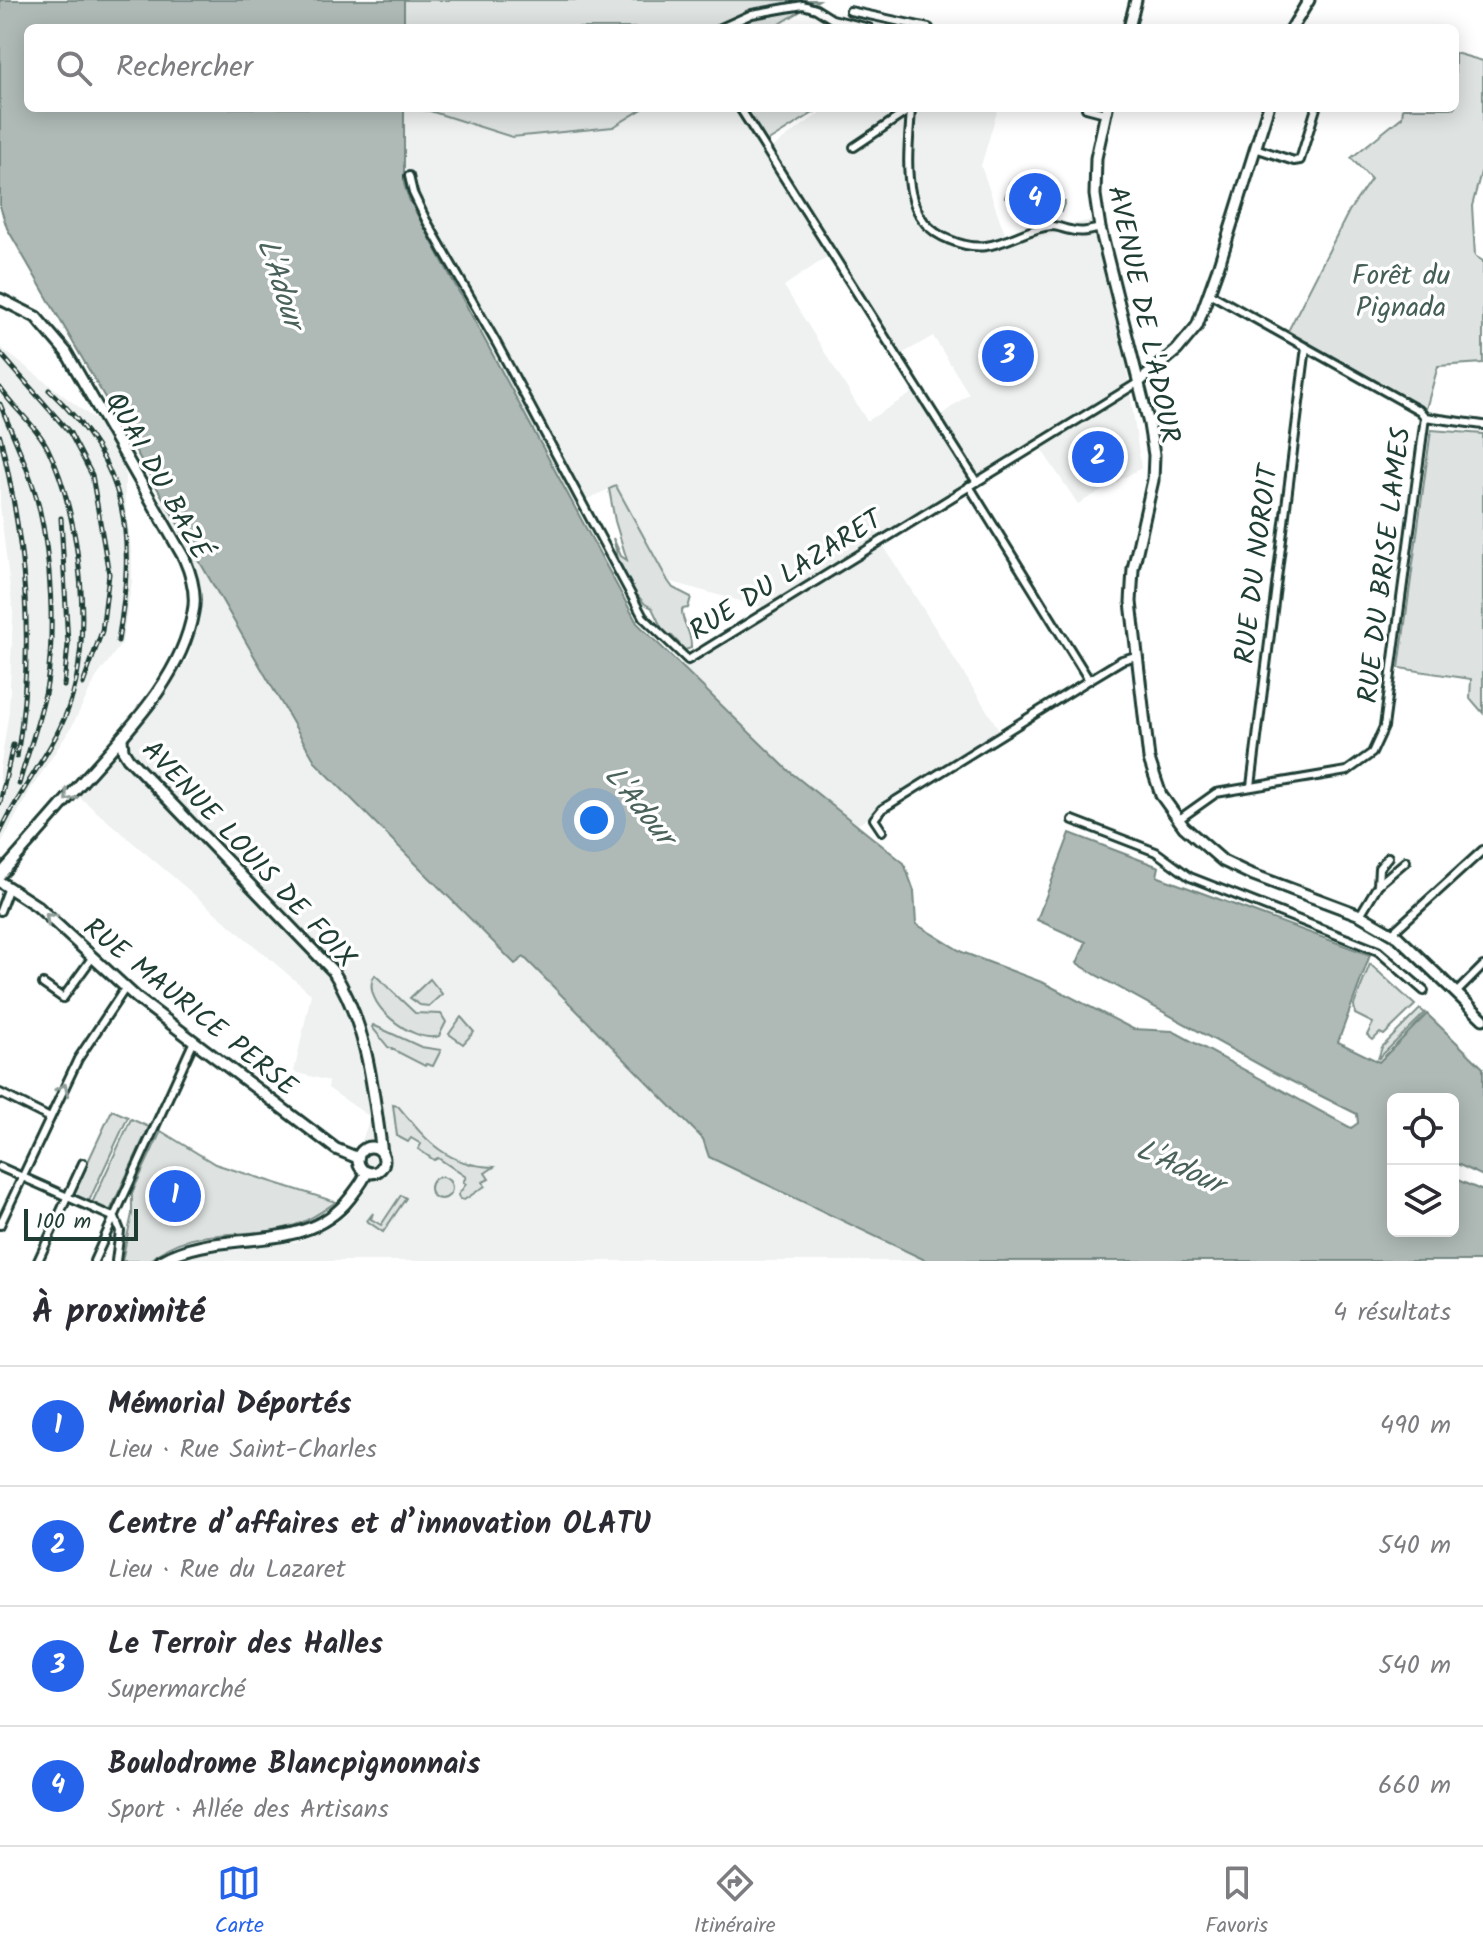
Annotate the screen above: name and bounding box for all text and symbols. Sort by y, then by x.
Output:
search box [24,24,1459,112]
text: Rechercher [116,44,253,92]
icon: search [52,46,96,90]
pin: 4 [1009,169,1061,229]
street label: AVENUE DE L'ADOUR [1093,182,1192,447]
water label: L'Adour [242,233,318,341]
park label: Forêt du Pignada [1352,254,1450,331]
pin: 3 [982,326,1034,386]
street label: QUAI DU BAZÉ [92,384,222,569]
street label: RUE DU BRISE LAMES [1346,425,1425,706]
pin: 2 [1072,427,1124,487]
street label: RUE DU NOROIT [1223,460,1292,666]
street label: RUE DU LAZARET [681,497,894,654]
street label: AVENUE LOUIS DE FOIX [130,730,367,980]
water label: L'Adour [591,755,690,862]
one-way arrow [65,787,79,802]
your location [574,800,614,840]
street label: RUE MAURICE PERSE [72,907,307,1109]
one-way arrow [44,913,59,927]
one-way arrow [53,1083,69,1097]
map controls [1387,1093,1459,1237]
button: locate [1387,1093,1459,1165]
water label: L'Adour [1127,1127,1236,1212]
button: layers [1387,1165,1459,1237]
pin: 1 [149,1166,201,1226]
scale bar [24,1205,138,1241]
text: 100 m [36,1205,91,1240]
text: À proximité [32,1286,205,1340]
text: 4 résultats [1333,1292,1451,1334]
text: Mémorial Déportés [108,1381,351,1429]
text: 1 [54,1405,62,1447]
text: 490 m [1380,1405,1451,1447]
text: Lieu · Rue Saint-Charles [108,1429,377,1471]
text: Centre d’affaires et d’innovation OLATU [108,1501,651,1549]
text: 2 [50,1525,66,1567]
text: 540 m [1379,1525,1451,1567]
text: Lieu · Rue du Lazaret [108,1549,346,1591]
text: Le Terroir des Halles [108,1621,383,1669]
text: 3 [51,1645,65,1687]
text: 540 m [1379,1645,1451,1687]
text: Supermarché [108,1669,245,1711]
text: Boulodrome Blancpignonnais [108,1741,480,1789]
text: 4 [51,1765,65,1807]
text: 660 m [1378,1765,1451,1807]
text: Sport · Allée des Artisans [108,1789,389,1831]
tab: Carte [215,1861,264,1944]
tab: Itinéraire [694,1861,776,1944]
tab: Favoris [1205,1861,1268,1944]

